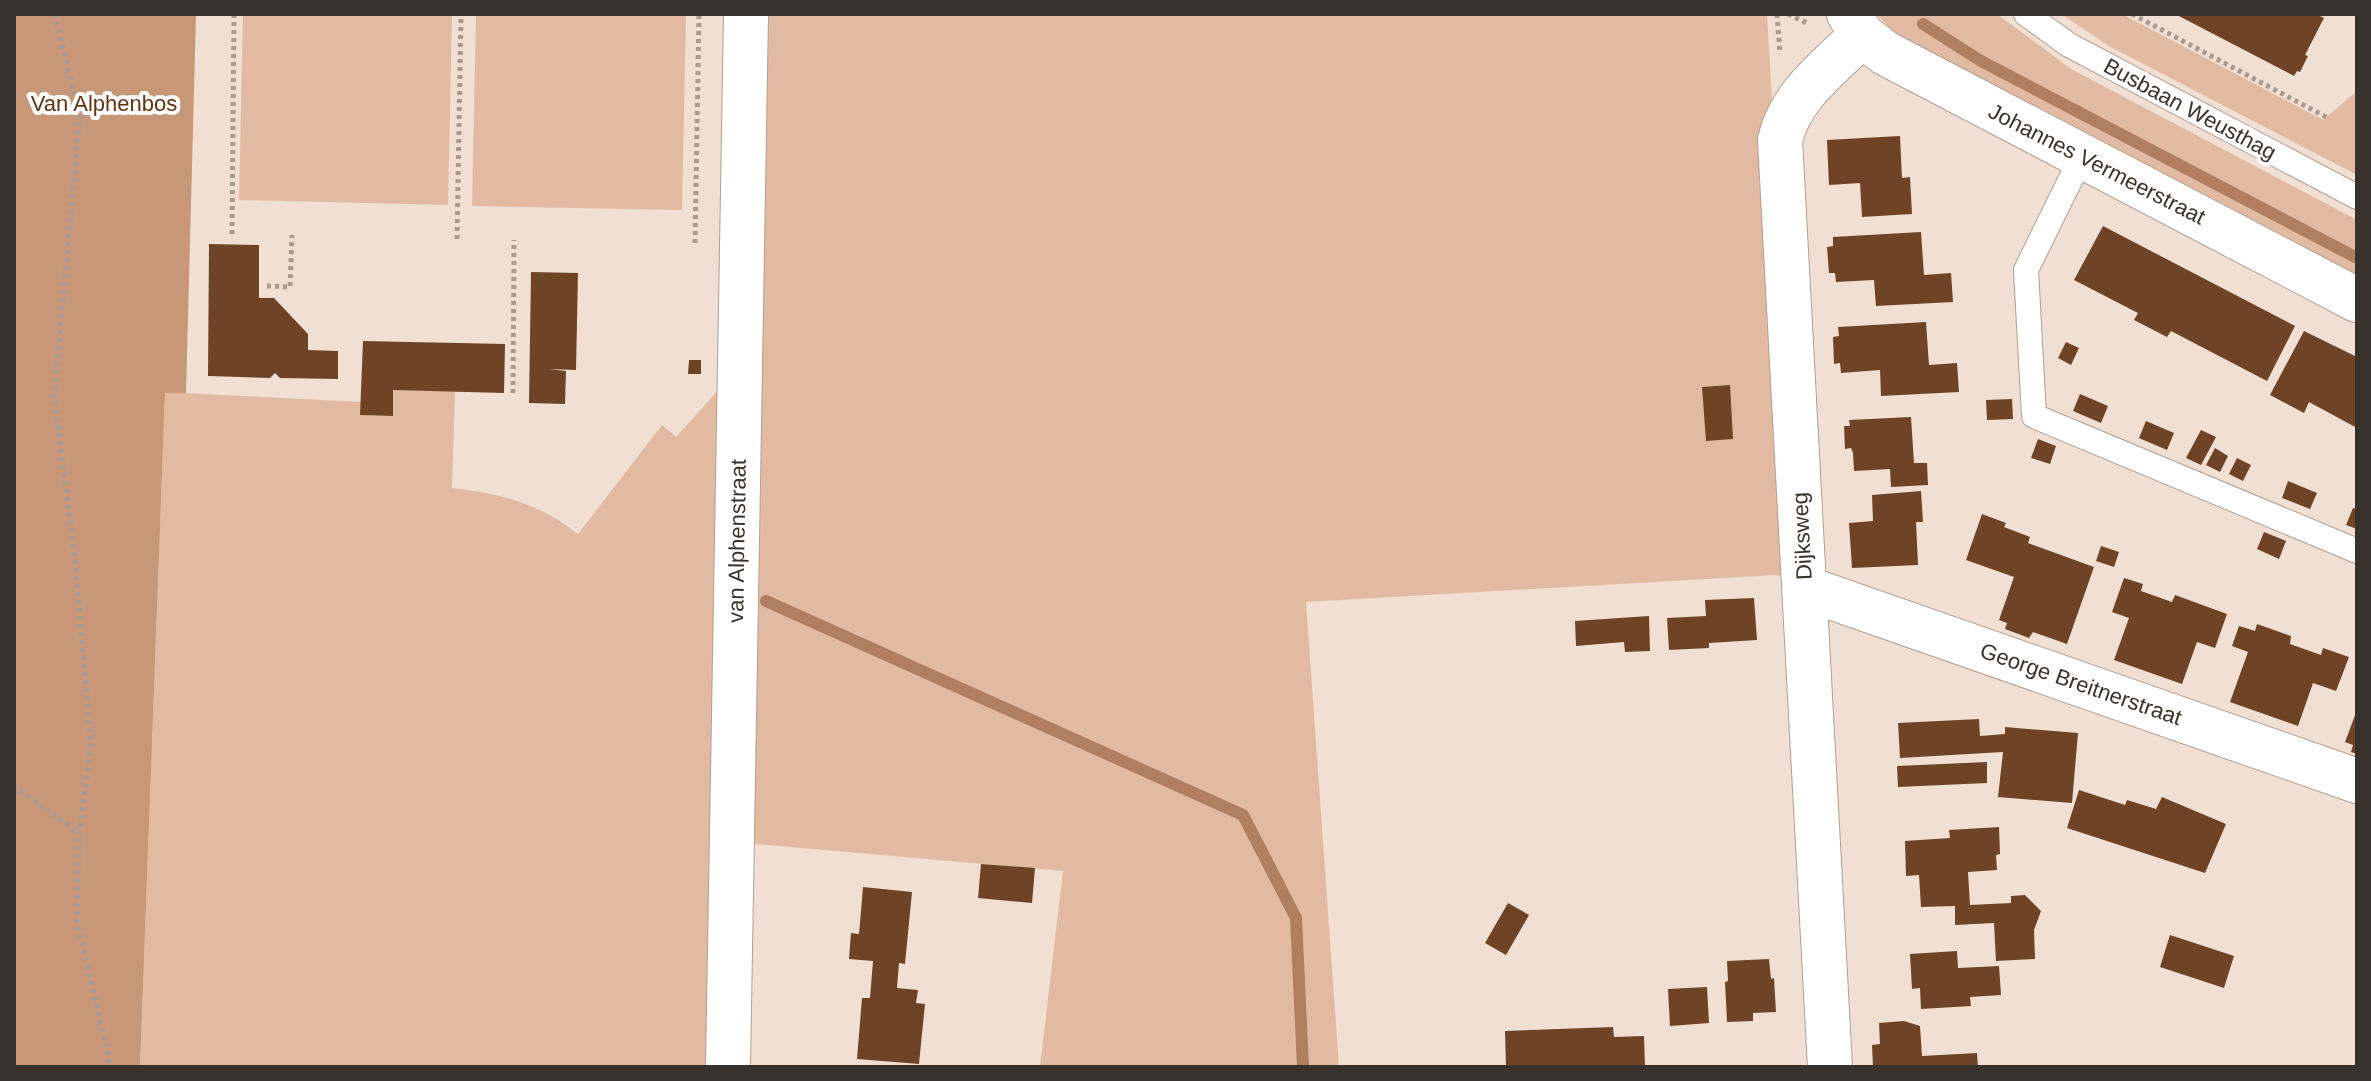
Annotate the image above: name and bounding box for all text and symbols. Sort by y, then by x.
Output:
street label: Busbaan Weusthag [2100,53,2280,165]
park label: Van Alphenbos [31,91,177,116]
street label: Johannes Vermeerstraat [1985,98,2209,230]
street label: van Alphenstraat [723,459,751,623]
street label: Dijksweg [1787,491,1817,581]
street label: George Breitnerstraat [1977,638,2185,730]

